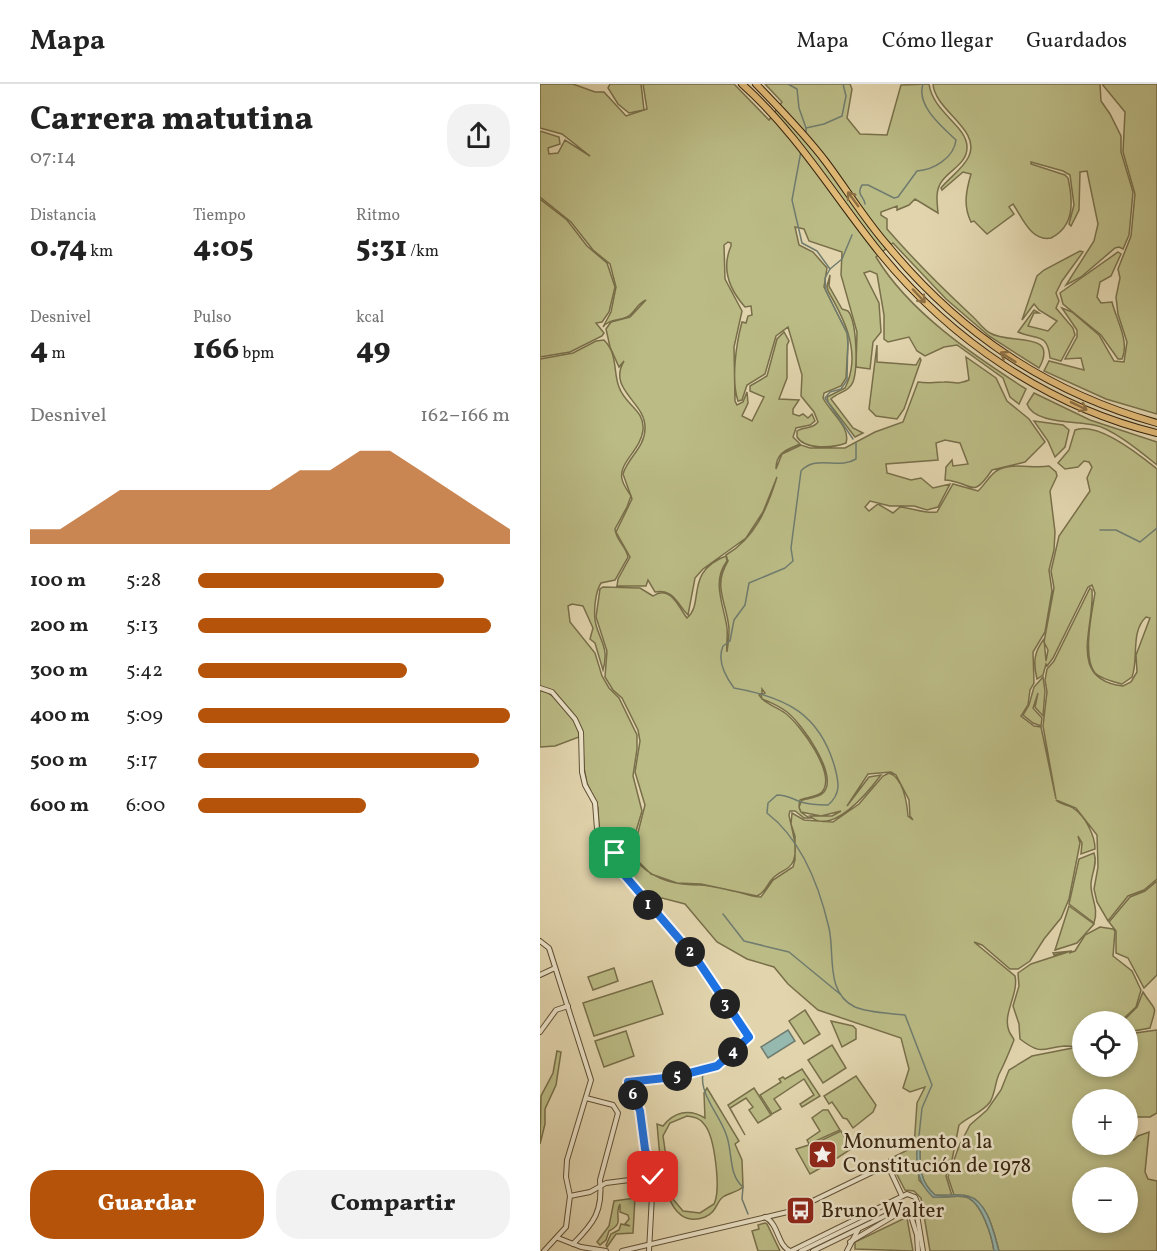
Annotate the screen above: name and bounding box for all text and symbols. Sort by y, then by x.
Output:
text: Mapa [30,22,105,61]
text: Mapa [796,27,849,56]
text: Cómo llegar [882,27,993,56]
text: Guardados [1026,27,1127,56]
text: Carrera matutina [30,98,313,144]
button: share [447,104,510,167]
text: 07:14 [30,144,76,172]
one-way arrow [847,192,859,208]
text: Distancia [30,205,96,227]
text: Tiempo [193,205,246,227]
text: Ritmo [356,205,400,227]
text: 0.74 [30,227,87,269]
text: 4:05 [193,227,253,269]
text: 5:31 [356,227,407,269]
text: km [87,241,113,263]
text: /km [407,241,439,263]
one-way arrow [912,289,926,304]
text: Desnivel [30,307,91,329]
text: Pulso [193,307,231,329]
text: kcal [356,307,384,329]
text: 4 [30,329,48,371]
text: 166 [193,329,239,371]
text: 49 [356,329,391,371]
text: m [48,343,66,365]
text: bpm [239,343,275,365]
one-way arrow [1000,350,1017,363]
one-way arrow [1069,401,1087,413]
text: Desnivel [30,402,106,430]
text: 162–166 m [420,402,510,430]
text: 100 m [30,567,86,595]
text: 5:28 [126,567,161,595]
text: 200 m [30,612,88,640]
text: 5:13 [126,612,158,640]
text: 300 m [30,657,88,685]
text: 5:42 [126,657,163,685]
text: 400 m [30,702,90,730]
text: 5:09 [126,702,163,730]
text: 500 m [30,747,88,775]
text: 5:17 [126,747,158,775]
text: 600 m [30,792,89,820]
text: 6:00 [126,792,165,820]
pin [589,827,640,878]
icon: arrive [598,836,631,869]
pin: 1 [633,890,663,920]
text: 1 [645,894,651,916]
pin: 2 [675,937,705,967]
text: 2 [686,941,694,963]
pin: 3 [710,989,740,1019]
text: 3 [721,993,729,1015]
map controls [1072,1011,1138,1233]
button: locate [1072,1011,1138,1077]
pin: 4 [718,1037,748,1067]
text: 4 [728,1041,738,1063]
pin: 5 [662,1061,692,1091]
text: 5 [673,1065,681,1087]
pin: 6 [618,1080,648,1110]
text: 6 [629,1084,637,1106]
button: + [1072,1089,1138,1155]
place label: Monumento a la Constitución de 1978 [843,1128,1031,1181]
place icon: Monumento a la Constitución de 1978 [806,1138,838,1170]
pin [627,1151,678,1202]
icon: check [636,1160,669,1193]
button: − [1072,1167,1138,1233]
button: Guardar [30,1170,264,1239]
button: Compartir [276,1170,510,1239]
bus stop icon: Bruno Walter [784,1195,816,1227]
place label: Bruno Walter [821,1197,944,1226]

